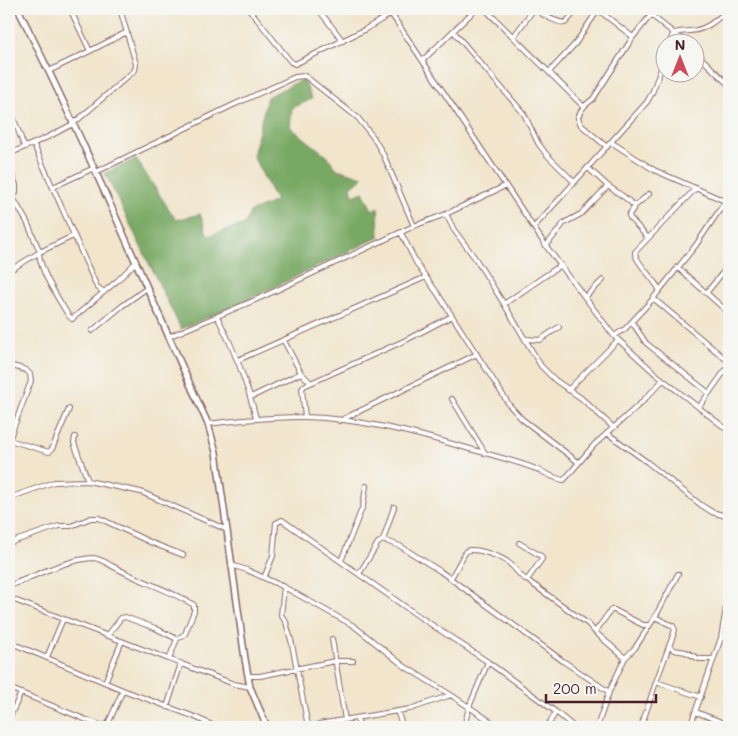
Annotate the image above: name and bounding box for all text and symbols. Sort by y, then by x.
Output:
north arrow [656,32,706,82]
text: N [675,35,685,54]
scale bar [546,671,656,703]
text: 200 m [553,678,597,698]

